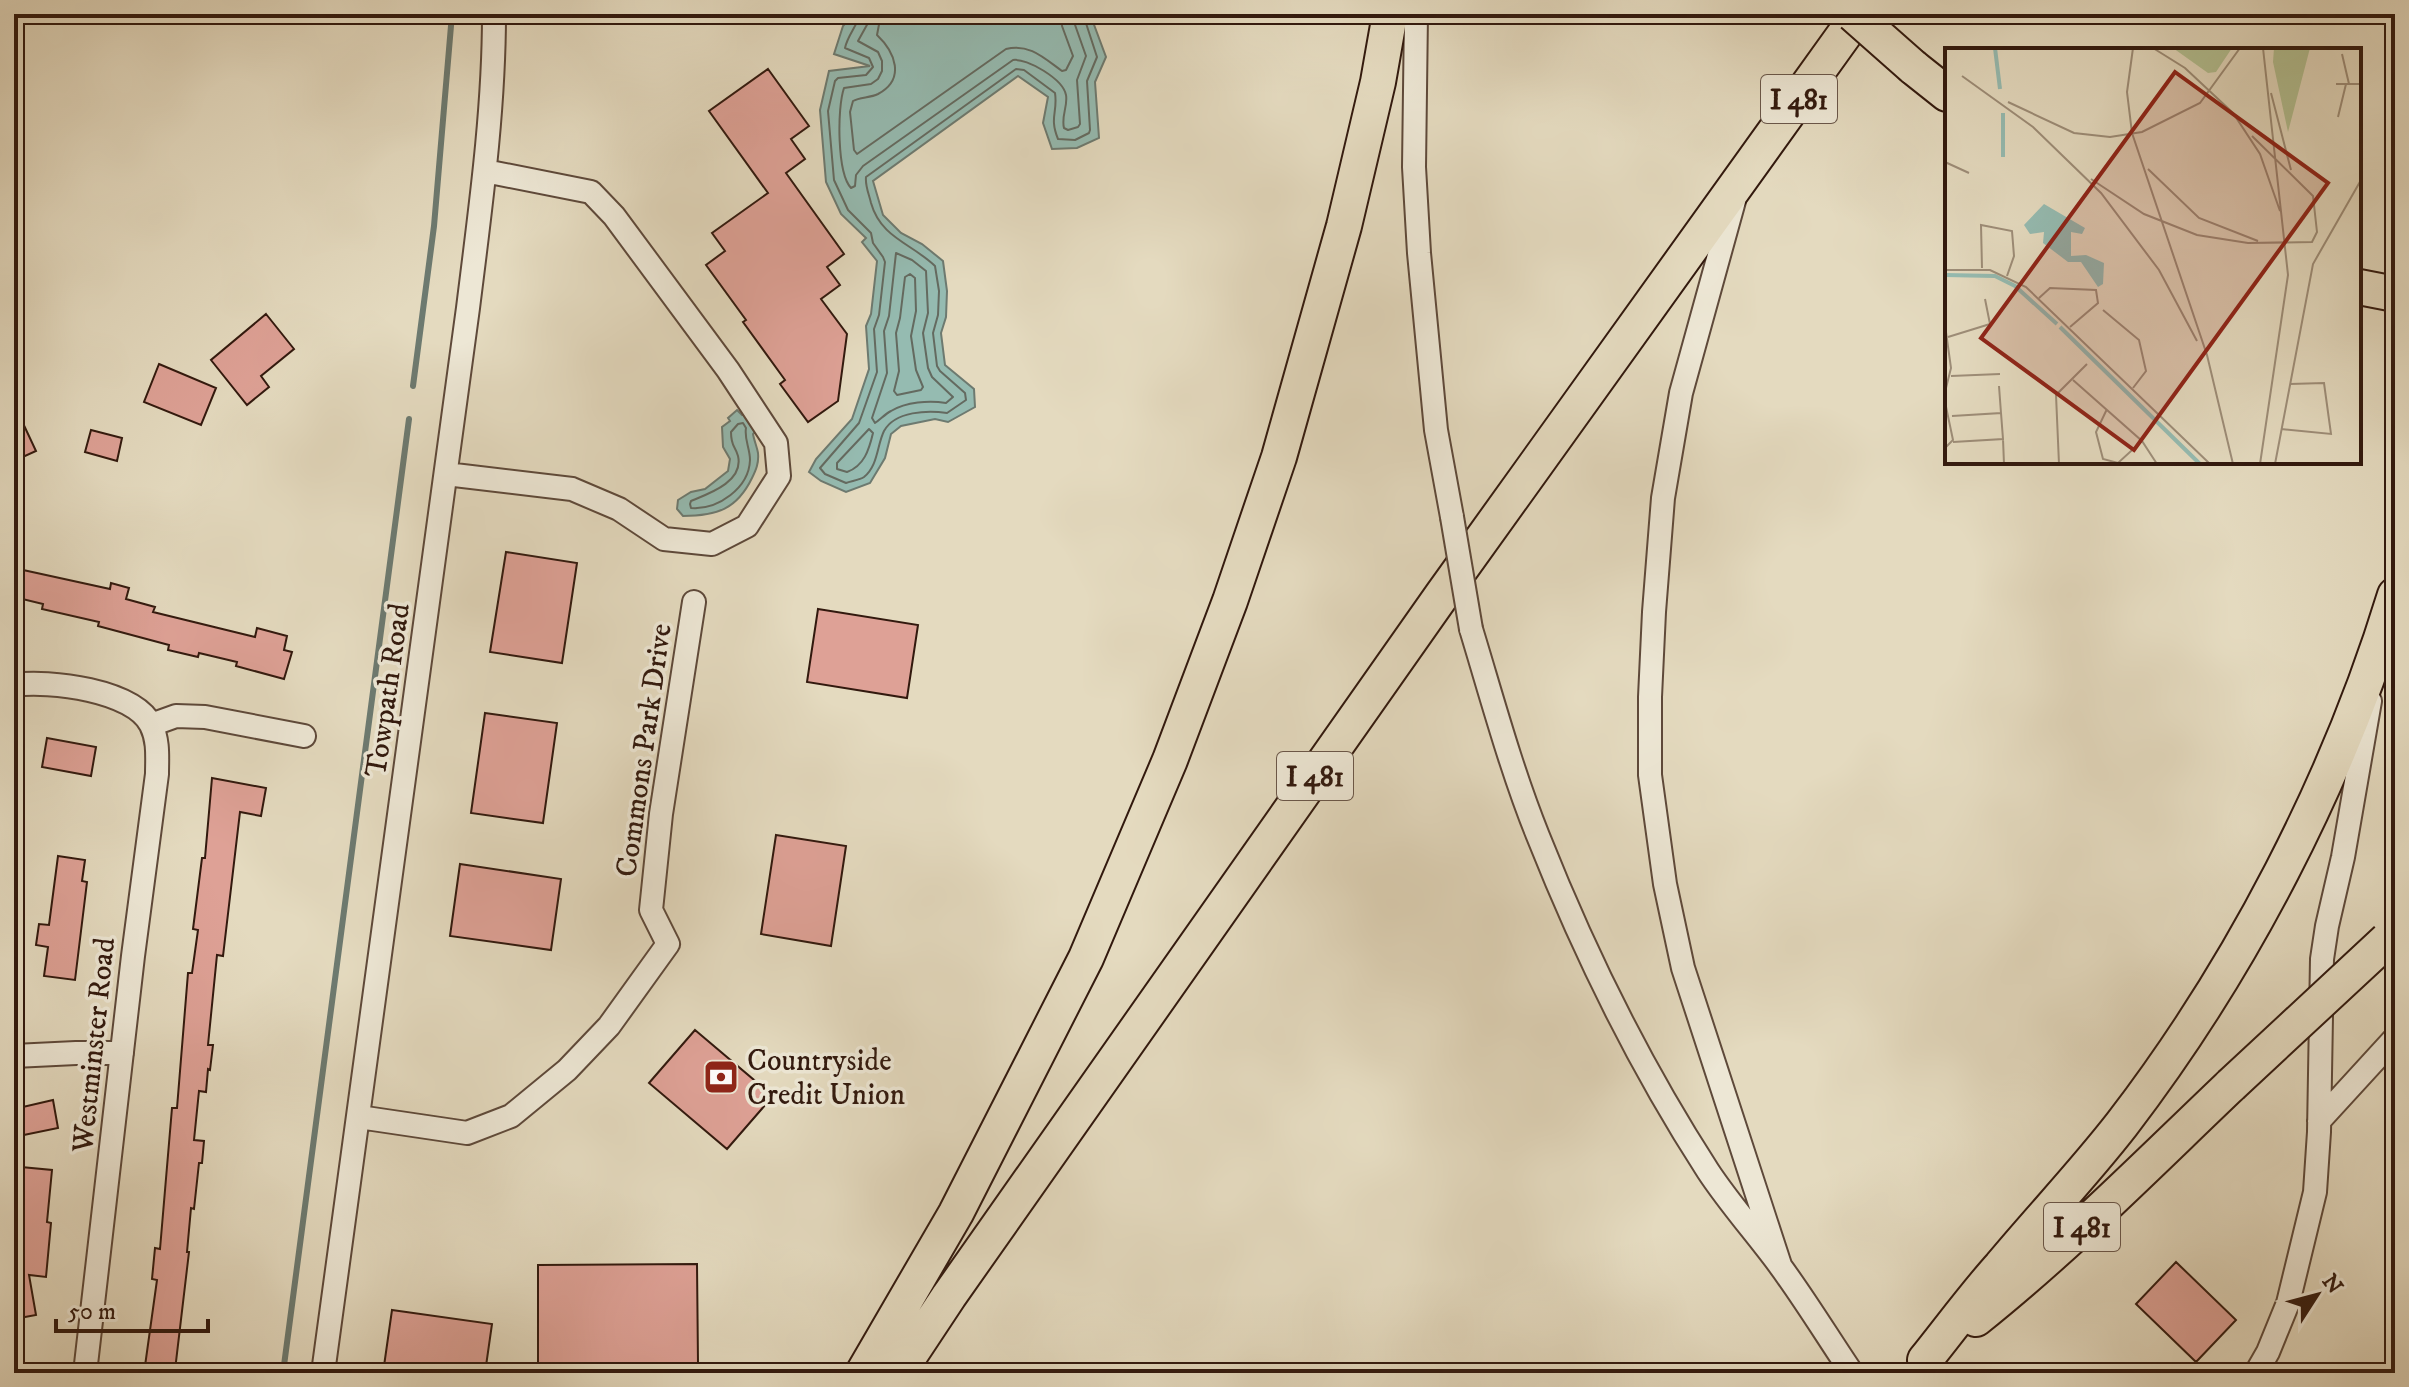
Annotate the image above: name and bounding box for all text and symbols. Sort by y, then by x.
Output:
inset map [1945,48,2361,464]
road number: I 481 [1761,75,1837,123]
street label: Towpath Road [358,601,419,779]
street label: Commons Park Drive [608,621,681,879]
road number: I 481 [1277,752,1353,800]
street label: Westminster Road [65,936,124,1155]
place label: Countryside Credit Union [747,1043,906,1114]
bank icon: Countryside Credit Union [702,1058,740,1096]
road number: I 481 [2044,1203,2120,1251]
north arrow [2277,1255,2357,1335]
text: N [2316,1269,2348,1299]
scale bar [56,1283,208,1333]
text: 50 m [68,1297,116,1327]

